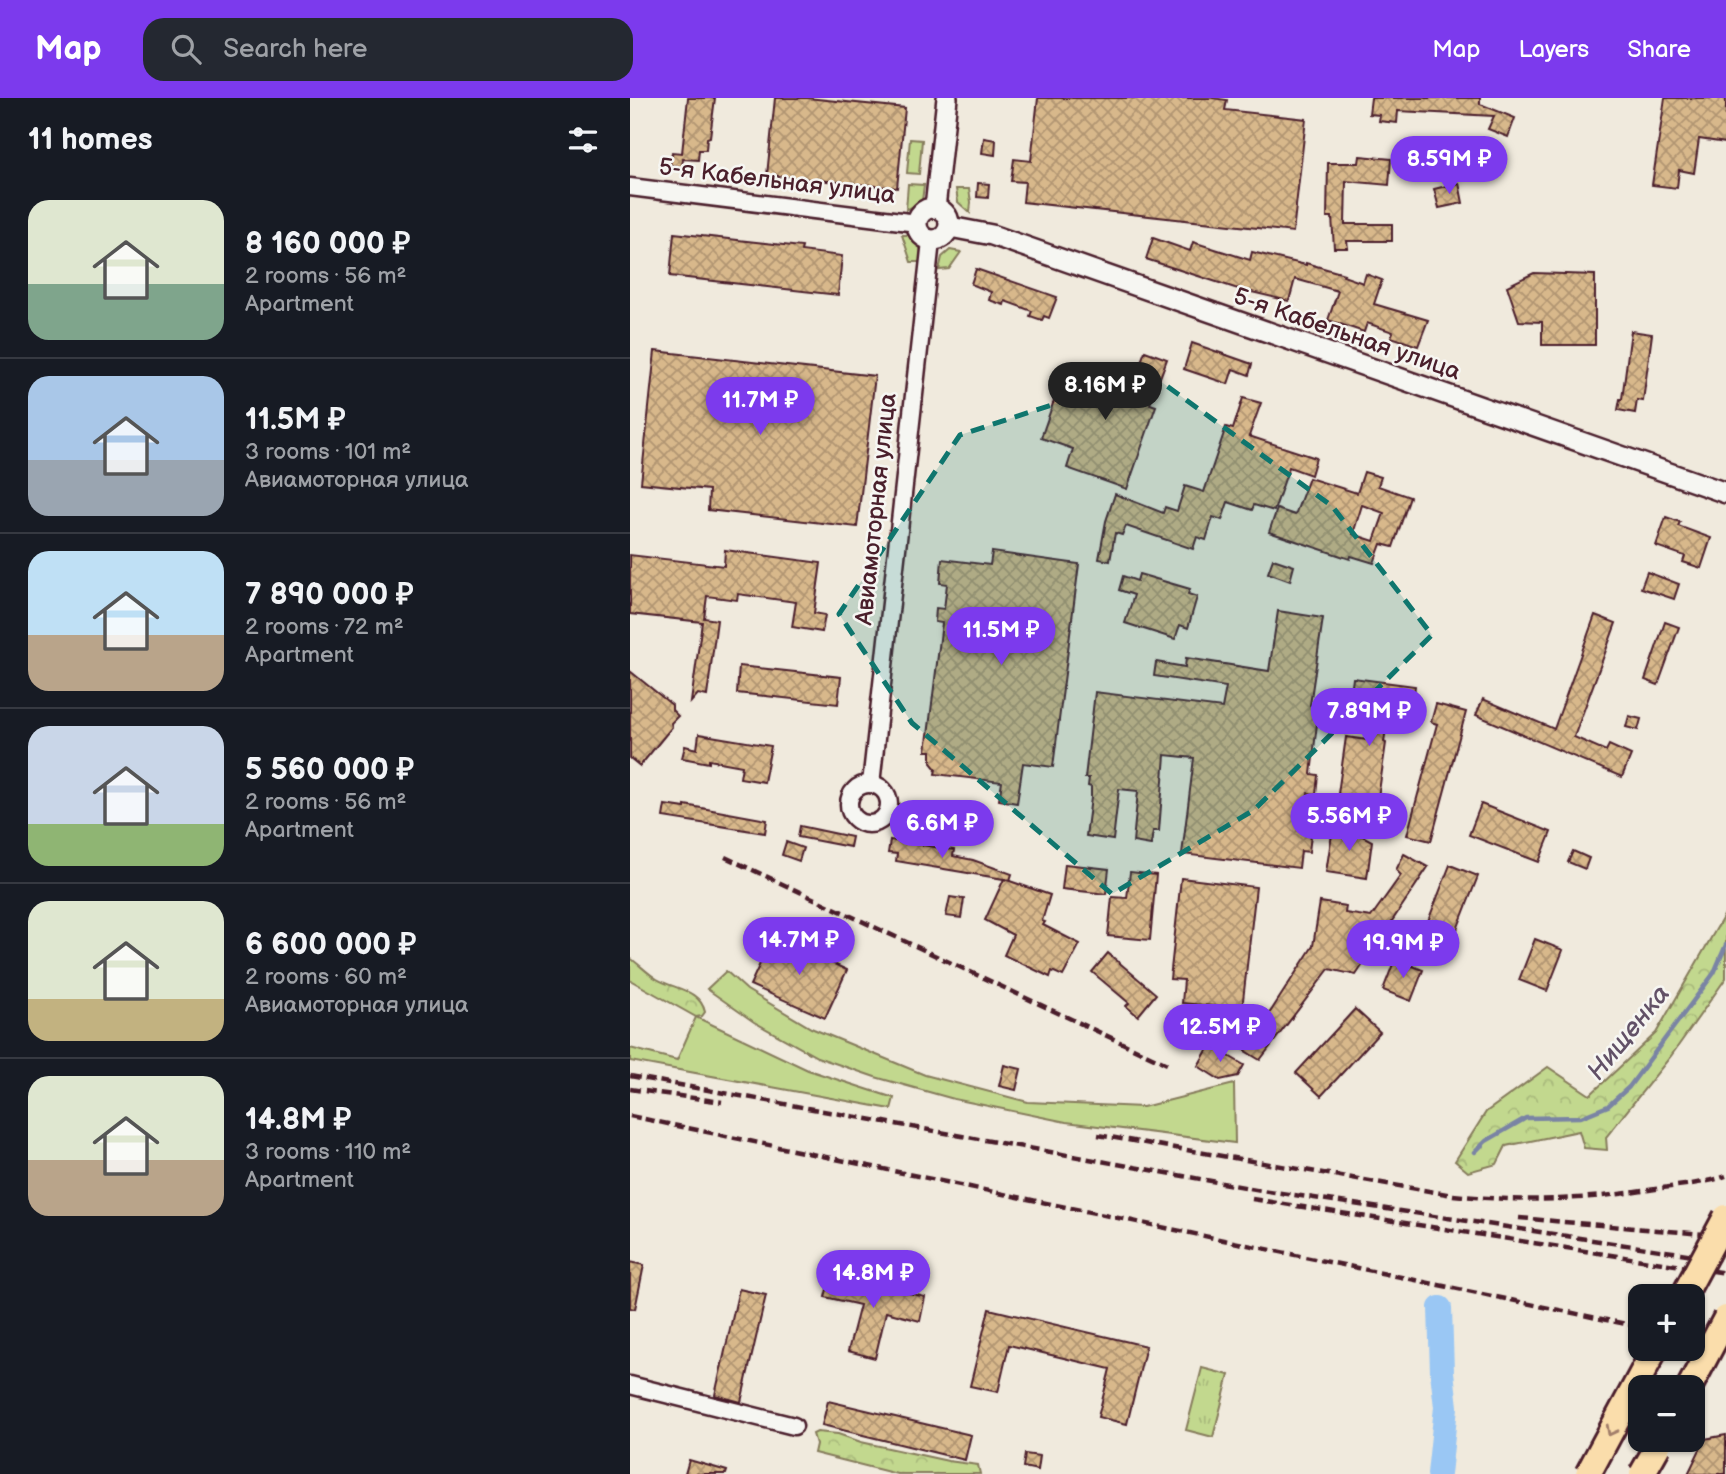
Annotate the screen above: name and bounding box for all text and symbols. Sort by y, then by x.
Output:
search box [143,18,633,81]
text: Map [35,29,101,69]
icon: search [167,30,205,68]
text: Search here [223,34,367,65]
text: Map [1432,35,1480,64]
text: Layers [1518,35,1589,64]
text: Share [1627,35,1691,64]
icon: filters [564,121,602,159]
text: 11 homes [28,122,152,158]
pin: 8.59M ₽ [1384,136,1514,196]
text: 8.59M ₽ [1406,145,1492,173]
street label: 5-я Кабельная улица [657,152,897,210]
text: 8 160 000 ₽ [245,226,410,262]
icon: home [84,228,168,312]
text: 2 rooms · 56 m² [245,262,407,290]
street label: 5-я Кабельная улица [1230,282,1464,386]
text: Apartment [245,290,354,318]
pin: 8.16M ₽ [1040,362,1170,422]
text: 8.16M ₽ [1064,371,1146,399]
pin: 11.7M ₽ [695,378,825,437]
text: 11.7M ₽ [722,386,798,414]
street label: Авиамоторная улица [849,391,903,628]
text: 11.5M ₽ [245,402,346,438]
icon: home [84,404,168,488]
text: 3 rooms · 101 m² [245,438,411,466]
text: Авиамоторная улица [245,466,469,494]
text: 7 890 000 ₽ [245,577,414,613]
icon: home [84,579,168,663]
pin: 11.5M ₽ [936,608,1066,667]
text: 2 rooms · 72 m² [245,613,404,641]
text: 11.5M ₽ [962,616,1040,644]
text: Apartment [245,641,354,669]
pin: 7.89M ₽ [1304,688,1434,748]
text: 7.89M ₽ [1327,697,1411,725]
text: 5 560 000 ₽ [245,752,414,788]
icon: home [84,754,168,838]
text: 2 rooms · 56 m² [245,788,407,816]
pin: 5.56M ₽ [1284,794,1414,853]
pin: 6.6M ₽ [885,800,999,860]
text: 5.56M ₽ [1307,802,1391,830]
text: 6.6M ₽ [906,809,978,837]
text: Apartment [245,816,354,844]
pin: 14.7M ₽ [734,918,864,977]
pin: 19.9M ₽ [1338,920,1468,980]
text: 14.7M ₽ [759,926,839,954]
text: 6 600 000 ₽ [245,927,417,963]
icon: home [84,929,168,1013]
text: 19.9M ₽ [1362,929,1444,957]
text: 2 rooms · 60 m² [245,963,407,991]
water label: Нищенка [1581,979,1677,1087]
text: Авиамоторная улица [245,991,469,1019]
pin: 12.5M ₽ [1155,1004,1285,1064]
text: 12.5M ₽ [1179,1013,1261,1041]
text: 14.8M ₽ [245,1102,351,1138]
icon: home [84,1104,168,1188]
text: 3 rooms · 110 m² [245,1138,411,1166]
text: Apartment [245,1166,354,1194]
pin: 14.8M ₽ [808,1250,938,1310]
text: 14.8M ₽ [832,1259,914,1287]
map controls [1628,1284,1705,1452]
button: + [1628,1284,1705,1361]
button: − [1628,1375,1705,1452]
one-way arrow [1606,1424,1619,1436]

